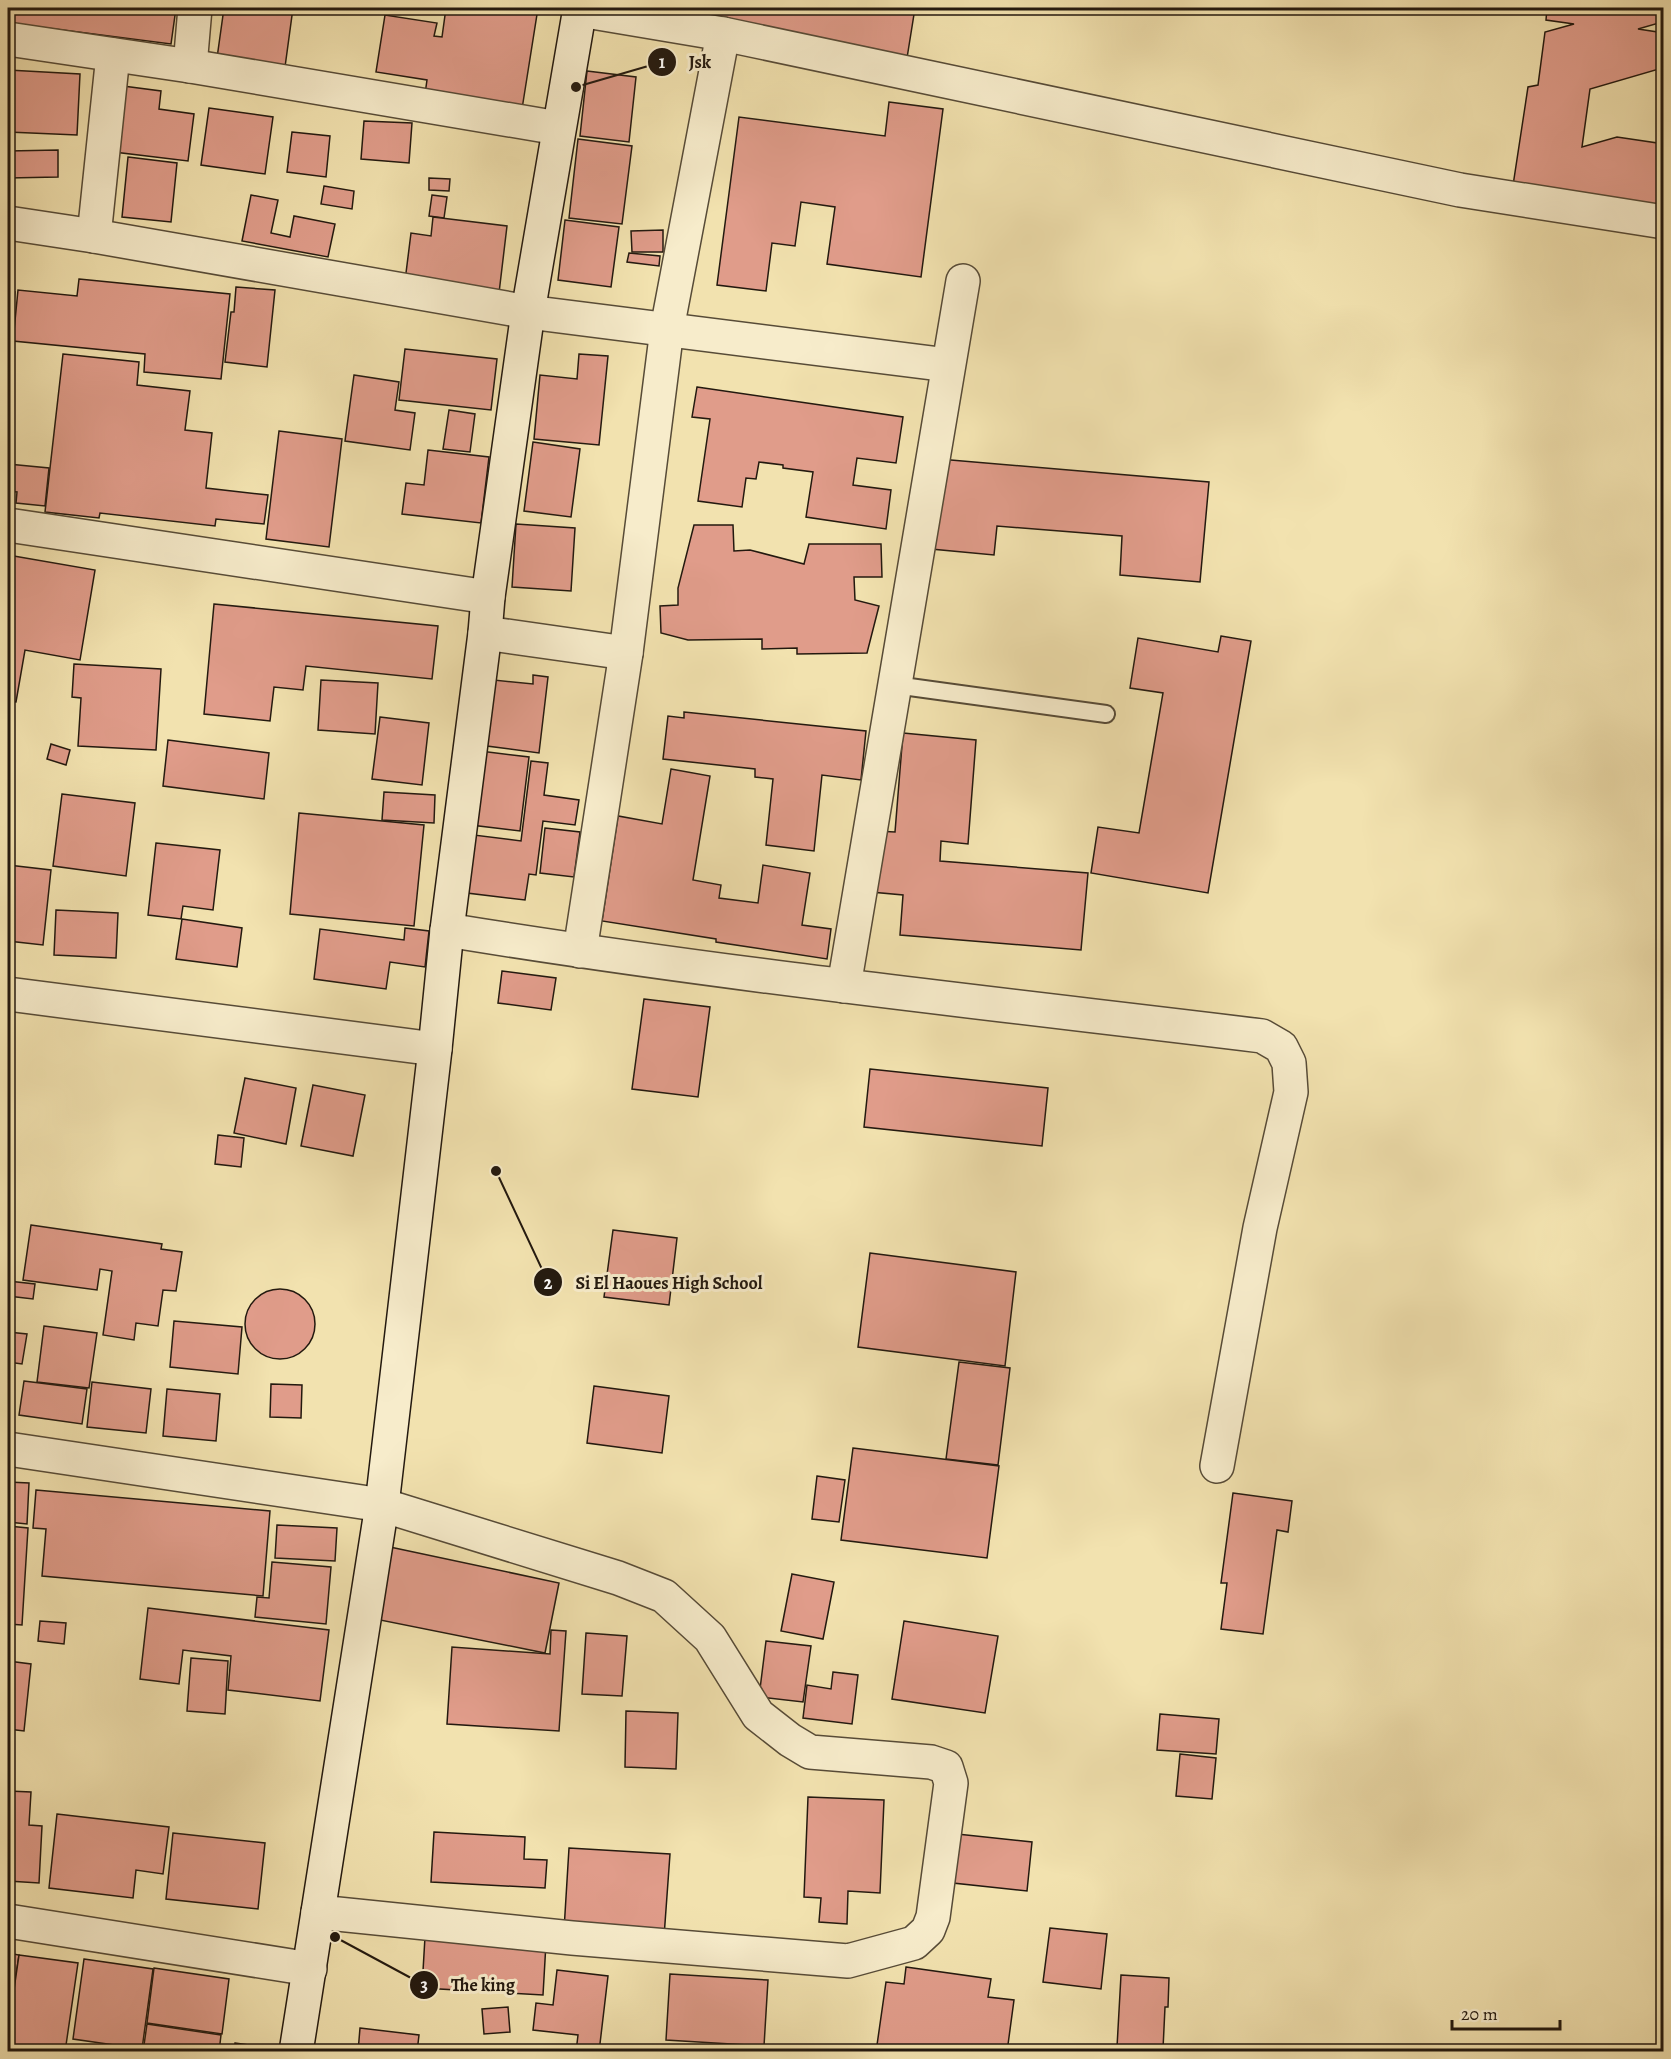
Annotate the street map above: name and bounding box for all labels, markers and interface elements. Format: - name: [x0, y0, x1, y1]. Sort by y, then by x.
- callout: Jsk: [647, 44, 723, 80]
- text: 1: [659, 50, 666, 74]
- text: Jsk: [689, 50, 712, 74]
- callout: Si El Haoues High School: [533, 1264, 775, 1300]
- text: 2: [544, 1271, 553, 1295]
- text: Si El Haoues High School: [575, 1271, 763, 1295]
- callout: The king: [409, 1967, 527, 2003]
- text: 3: [420, 1973, 428, 1997]
- text: The king: [451, 1973, 516, 1997]
- scale bar: [1452, 1993, 1560, 2031]
- text: 20 m: [1461, 2002, 1498, 2026]

